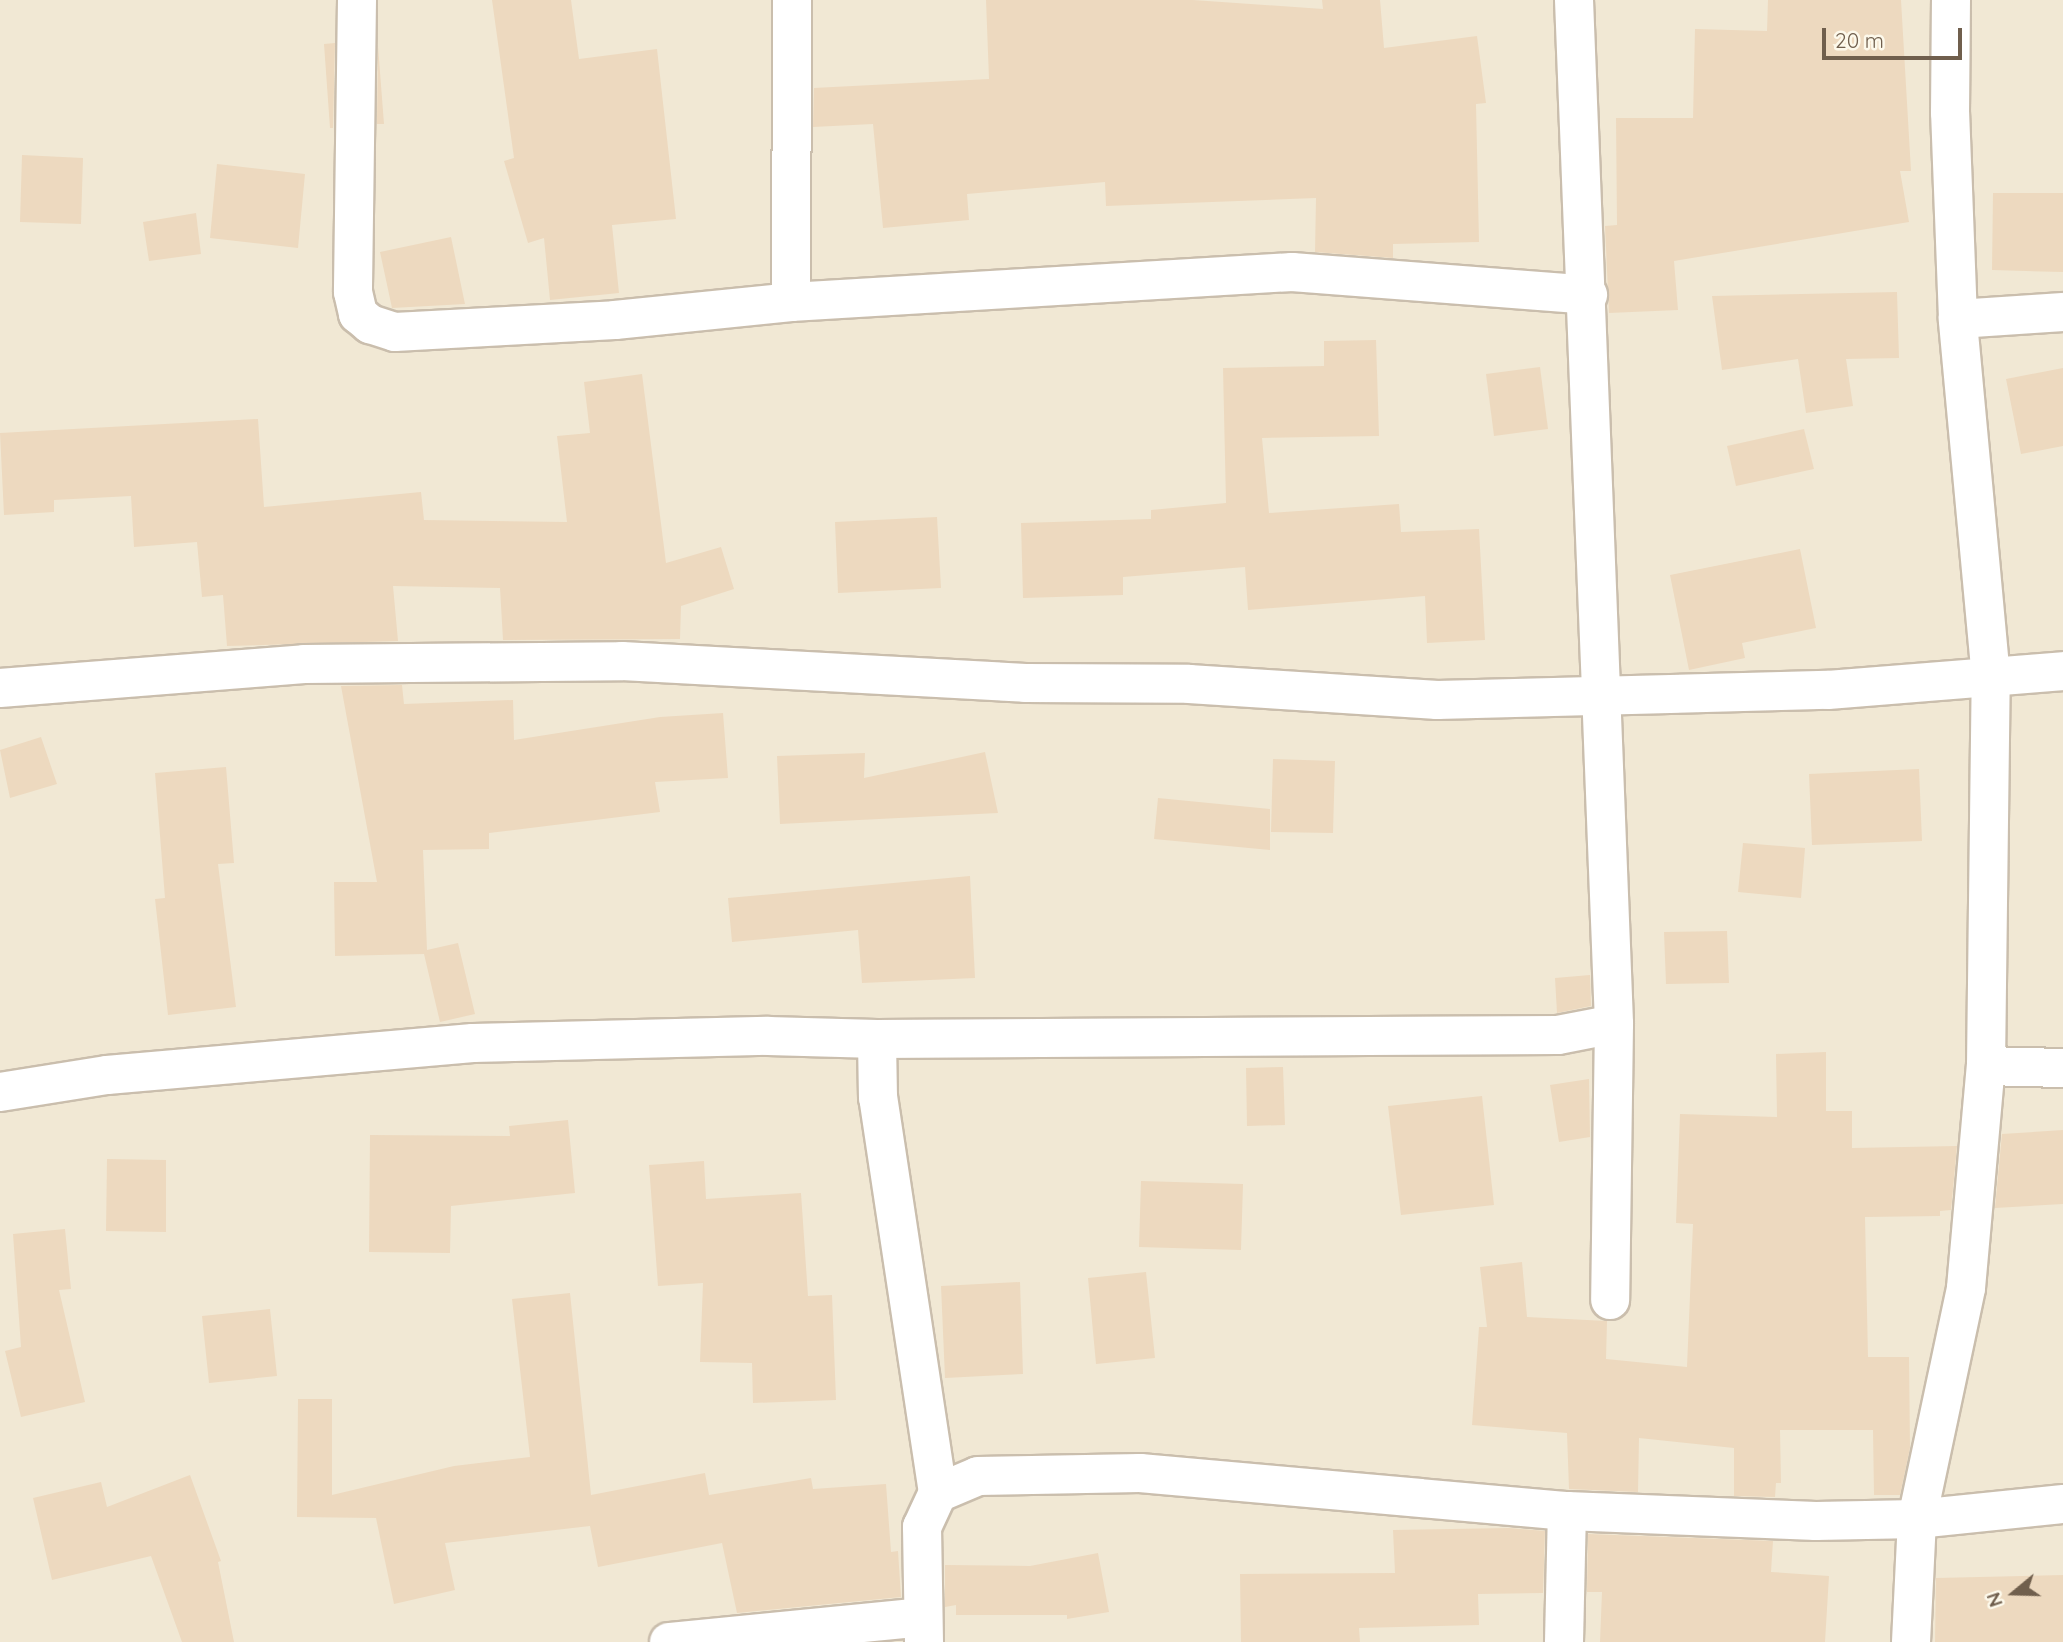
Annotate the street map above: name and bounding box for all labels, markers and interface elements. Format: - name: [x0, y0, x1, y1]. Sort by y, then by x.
- scale bar: [1825, 14, 1965, 58]
- text: 20 m: [1835, 27, 1884, 53]
- north arrow: [1979, 1558, 2049, 1628]
- text: N: [1981, 1589, 2008, 1610]

